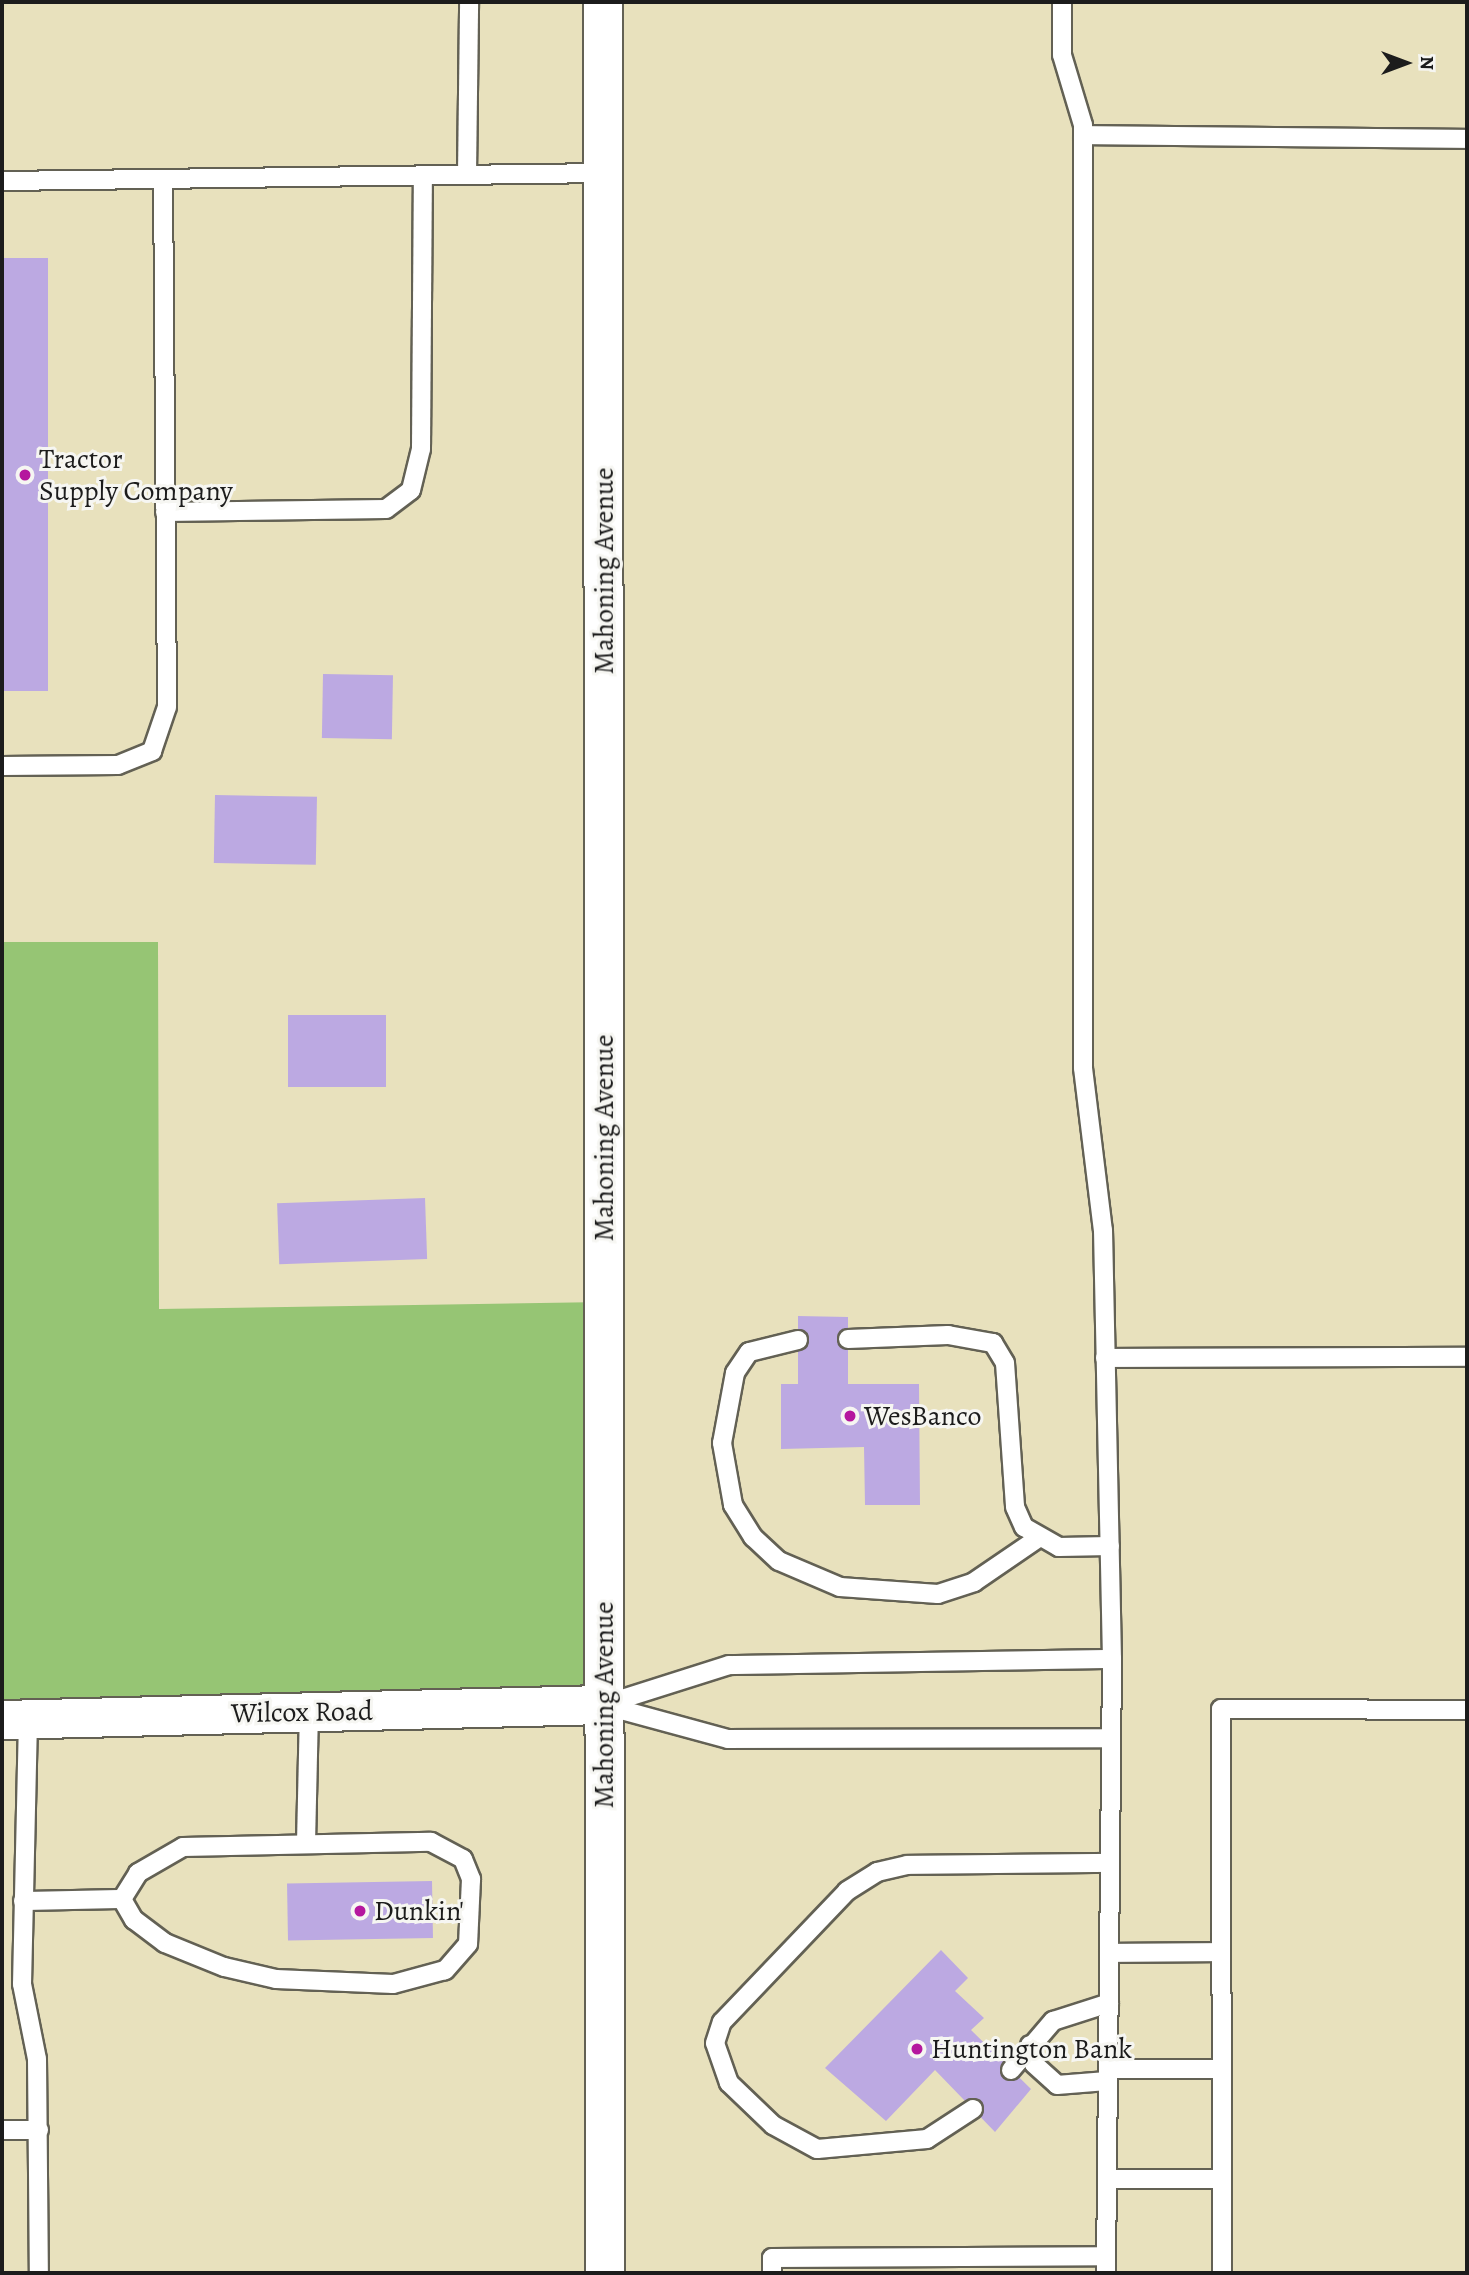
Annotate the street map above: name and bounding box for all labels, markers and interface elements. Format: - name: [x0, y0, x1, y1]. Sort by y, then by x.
- north arrow: [1371, 28, 1441, 98]
- text: N: [1414, 56, 1440, 70]
- place label: Tractor Supply Company: [39, 442, 233, 508]
- marker: Tractor Supply Company: [17, 467, 33, 483]
- street label: Mahoning Avenue: [587, 468, 621, 674]
- street label: Mahoning Avenue: [587, 1035, 621, 1241]
- place label: WesBanco: [864, 1399, 981, 1433]
- marker: WesBanco: [842, 1408, 858, 1424]
- street label: Mahoning Avenue: [587, 1602, 621, 1808]
- street label: Wilcox Road: [231, 1694, 373, 1730]
- place label: Dunkin': [374, 1894, 464, 1928]
- marker: Dunkin': [352, 1903, 368, 1919]
- place label: Huntington Bank: [931, 2032, 1132, 2066]
- marker: Huntington Bank: [909, 2041, 925, 2057]

